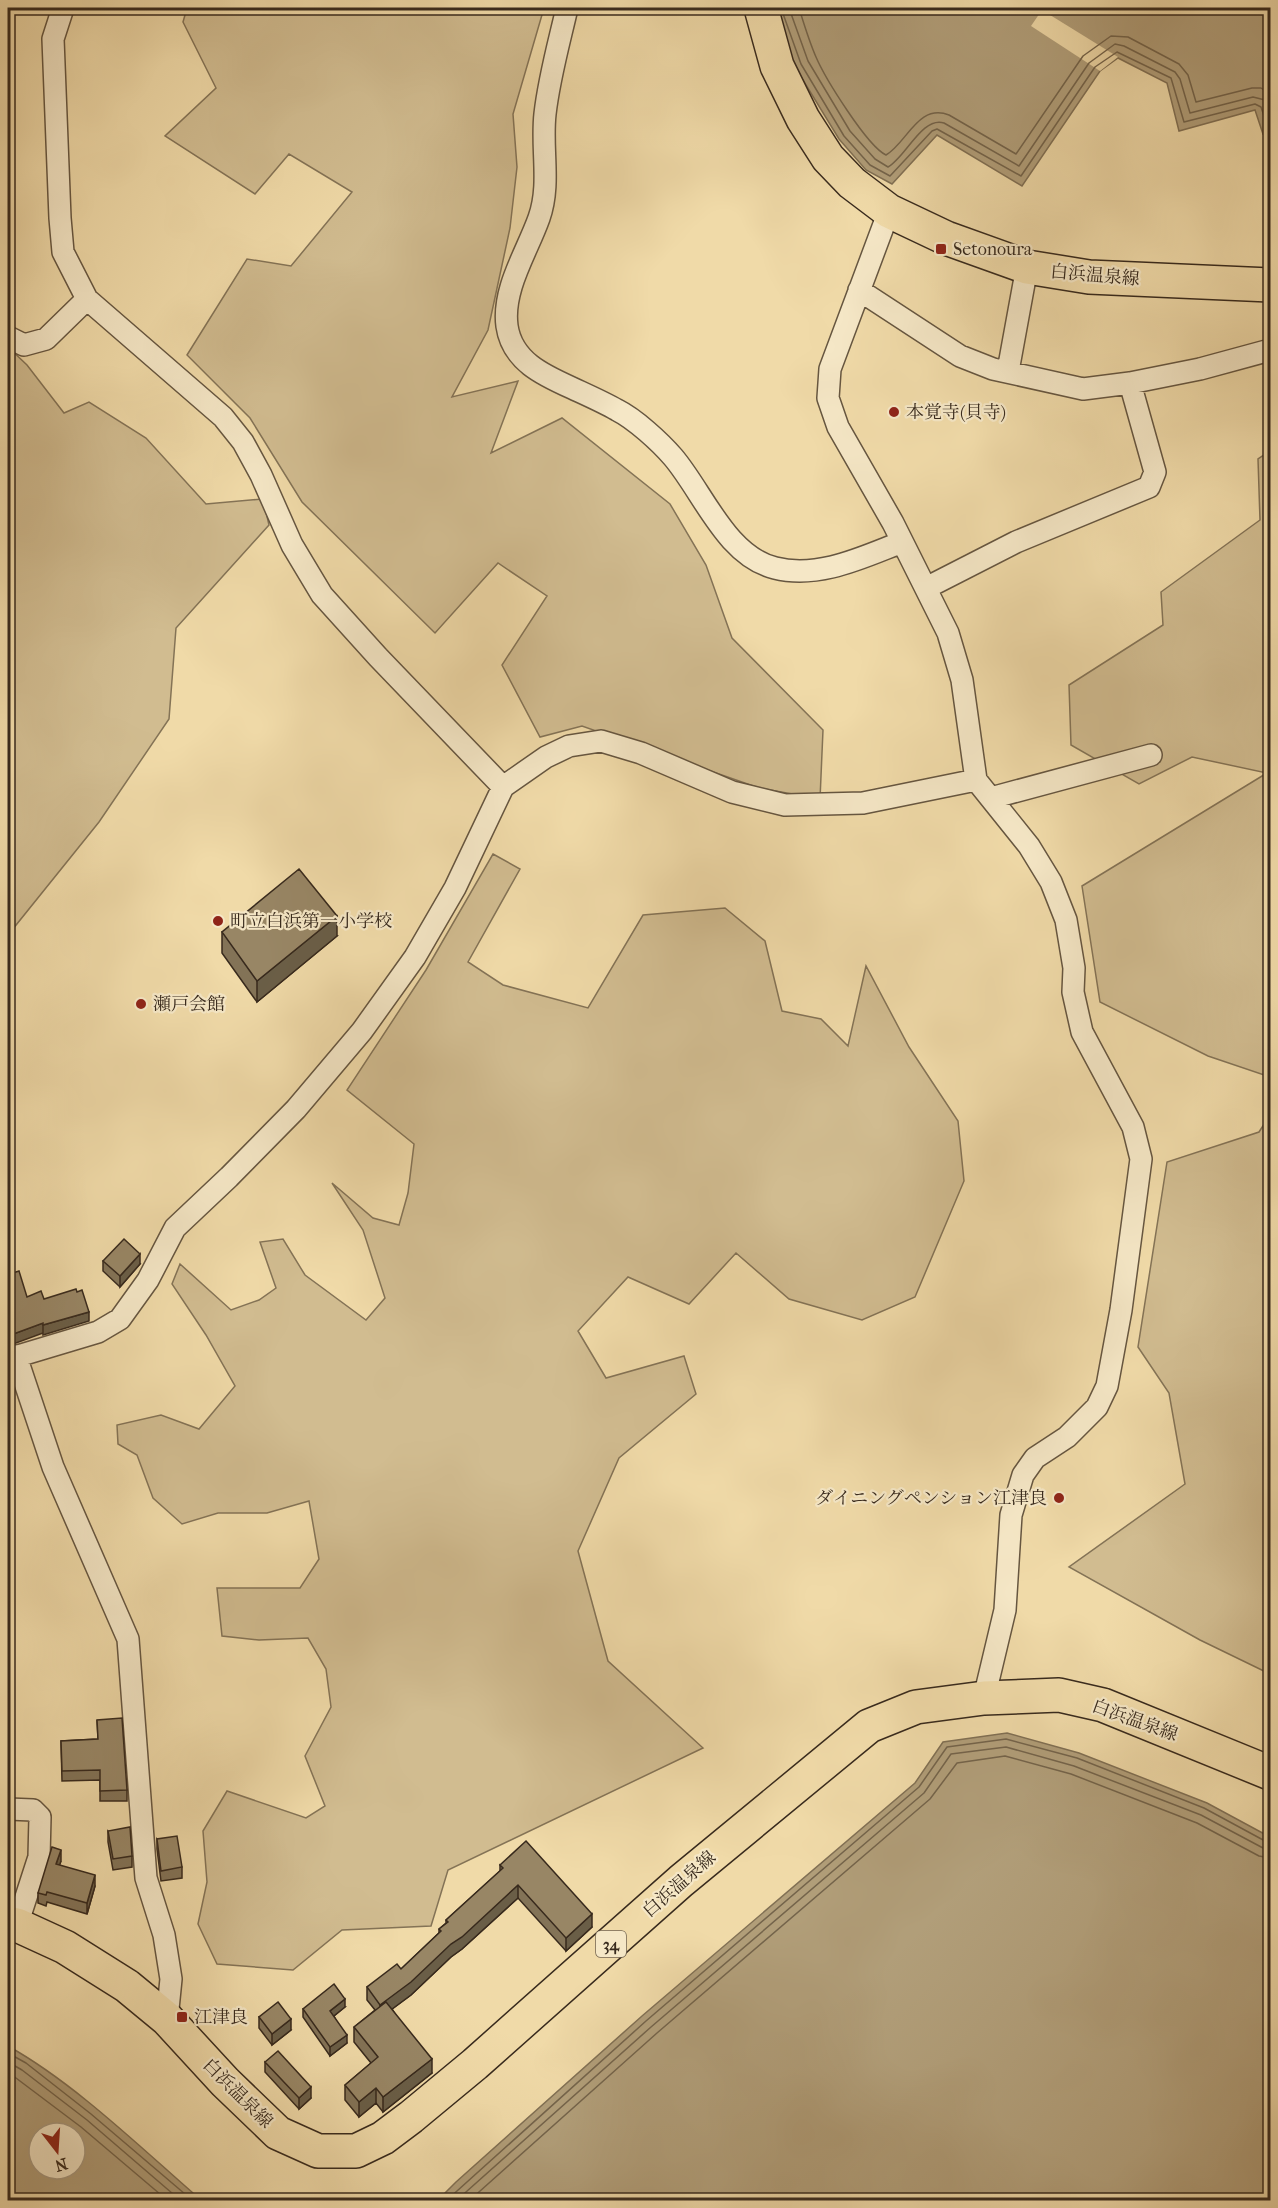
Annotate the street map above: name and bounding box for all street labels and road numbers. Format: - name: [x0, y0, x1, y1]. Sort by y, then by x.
- street label: 白浜温泉線: [1049, 261, 1141, 290]
- street label: 白浜温泉線: [1089, 1695, 1181, 1746]
- street label: 白浜温泉線: [638, 1847, 720, 1922]
- road number: 34: [596, 1931, 626, 1957]
- street label: 白浜温泉線: [198, 2054, 277, 2133]

